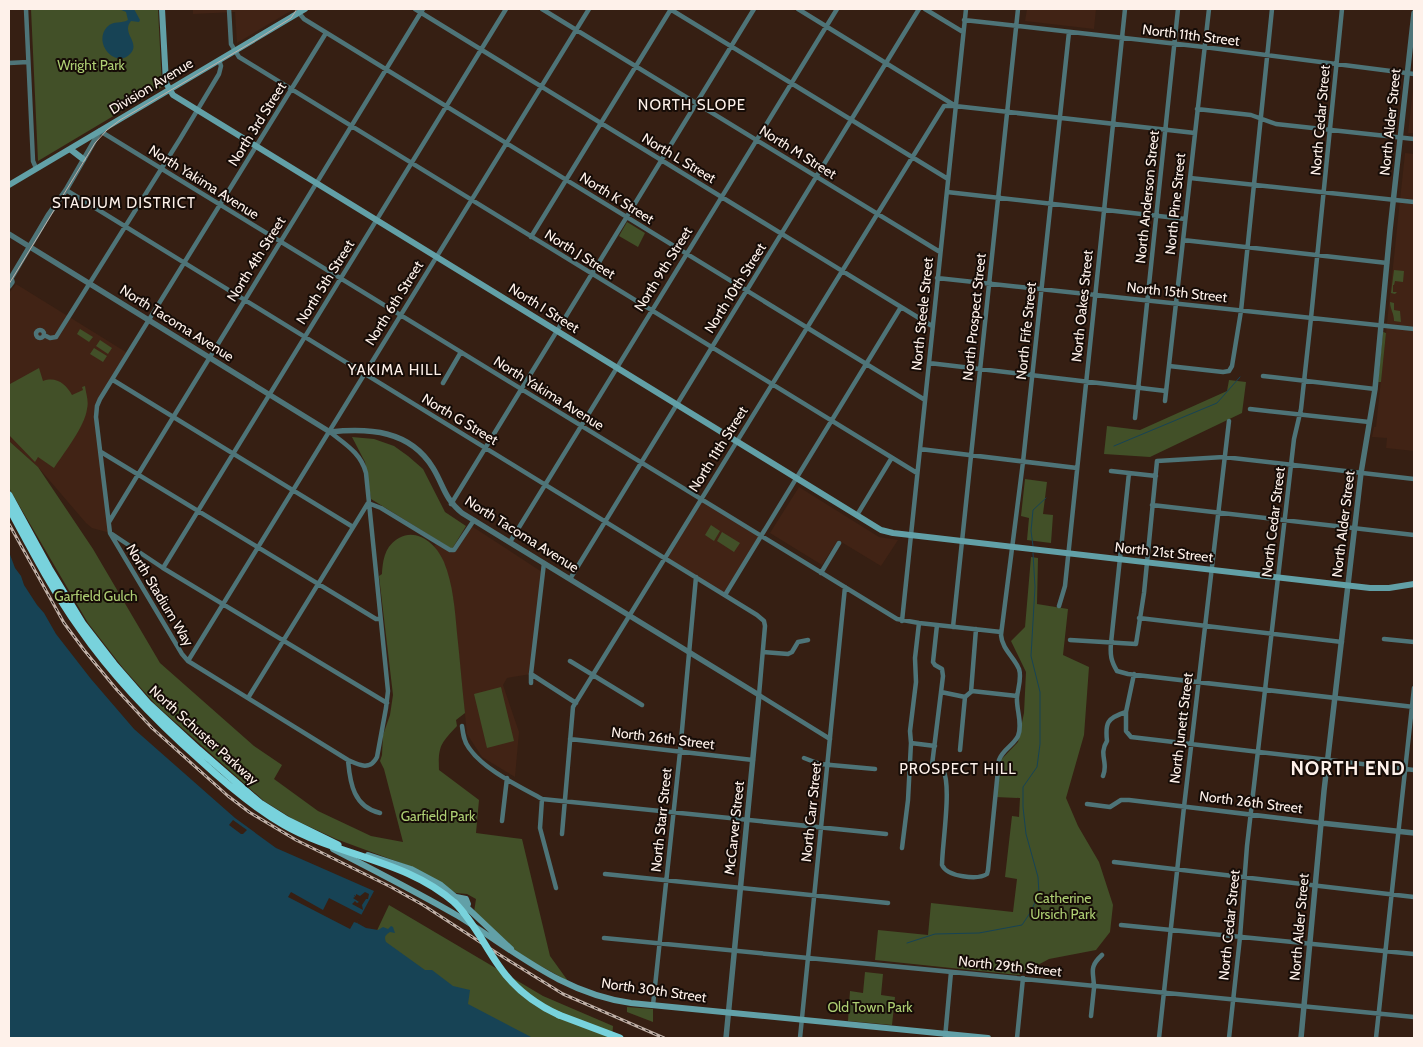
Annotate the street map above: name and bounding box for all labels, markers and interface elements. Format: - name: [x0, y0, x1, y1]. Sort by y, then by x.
- street label: North 11th Street: [1141, 20, 1241, 50]
- street label: Division Avenue: [106, 54, 196, 118]
- park label: Wright Park: [57, 56, 126, 74]
- street label: North Cedar Street: [1306, 64, 1334, 176]
- street label: North Alder Street: [1375, 67, 1405, 176]
- street label: North 3rd Street: [224, 78, 290, 169]
- district label: NORTH SLOPE: [638, 96, 746, 114]
- street label: North M Street: [756, 121, 840, 183]
- street label: North L Street: [639, 129, 720, 187]
- street label: North Anderson Street: [1131, 129, 1163, 264]
- street label: North Yakima Avenue: [145, 141, 263, 223]
- street label: North Pine Street: [1161, 152, 1189, 256]
- street label: North K Street: [576, 168, 658, 228]
- district label: STADIUM DISTRICT: [52, 194, 196, 212]
- street label: North 4th Street: [223, 213, 289, 305]
- street label: North 9th Street: [630, 223, 696, 315]
- street label: North J Street: [541, 225, 619, 283]
- street label: North 5th Street: [292, 236, 358, 328]
- street label: North 10th Street: [700, 239, 770, 336]
- street label: North Oakes Street: [1067, 249, 1097, 363]
- street label: North Prospect Street: [958, 252, 990, 382]
- street label: North Steele Street: [907, 256, 937, 372]
- street label: North 6th Street: [361, 257, 427, 349]
- street label: North 15th Street: [1126, 278, 1228, 306]
- street label: North I Street: [505, 279, 583, 337]
- street label: North Tacoma Avenue: [117, 281, 237, 365]
- street label: North Fife Street: [1012, 281, 1040, 381]
- street label: North Yakima Avenue: [490, 352, 608, 434]
- district label: YAKIMA HILL: [347, 361, 442, 379]
- street label: North G Street: [419, 389, 502, 449]
- street label: North 11th Street: [684, 403, 752, 495]
- street label: North Cedar Street: [1257, 466, 1289, 578]
- street label: North Alder Street: [1328, 469, 1359, 578]
- street label: North Tacoma Avenue: [462, 492, 582, 576]
- street label: North 21st Street: [1114, 538, 1214, 566]
- street label: North Stadium Way: [122, 541, 198, 649]
- park label: Garfield Gulch: [54, 587, 138, 605]
- street label: North Junett Street: [1165, 671, 1197, 784]
- street label: North Schuster Parkway: [146, 681, 262, 789]
- street label: North 26th Street: [610, 723, 716, 753]
- district label: NORTH END: [1290, 757, 1406, 780]
- district label: PROSPECT HILL: [899, 760, 1017, 778]
- street label: North Carr Street: [797, 761, 825, 863]
- street label: North Starr Street: [647, 767, 675, 873]
- street label: McCarver Street: [720, 780, 748, 876]
- street label: North 26th Street: [1198, 787, 1304, 817]
- park label: Garfield Park: [401, 807, 476, 825]
- street label: North Cedar Street: [1214, 869, 1244, 981]
- street label: North Alder Street: [1285, 872, 1313, 981]
- park label: Catherine Ursich Park: [1030, 889, 1096, 923]
- street label: North 29th Street: [957, 952, 1063, 980]
- street label: North 30th Street: [600, 974, 708, 1006]
- park label: Old Town Park: [827, 998, 913, 1016]

